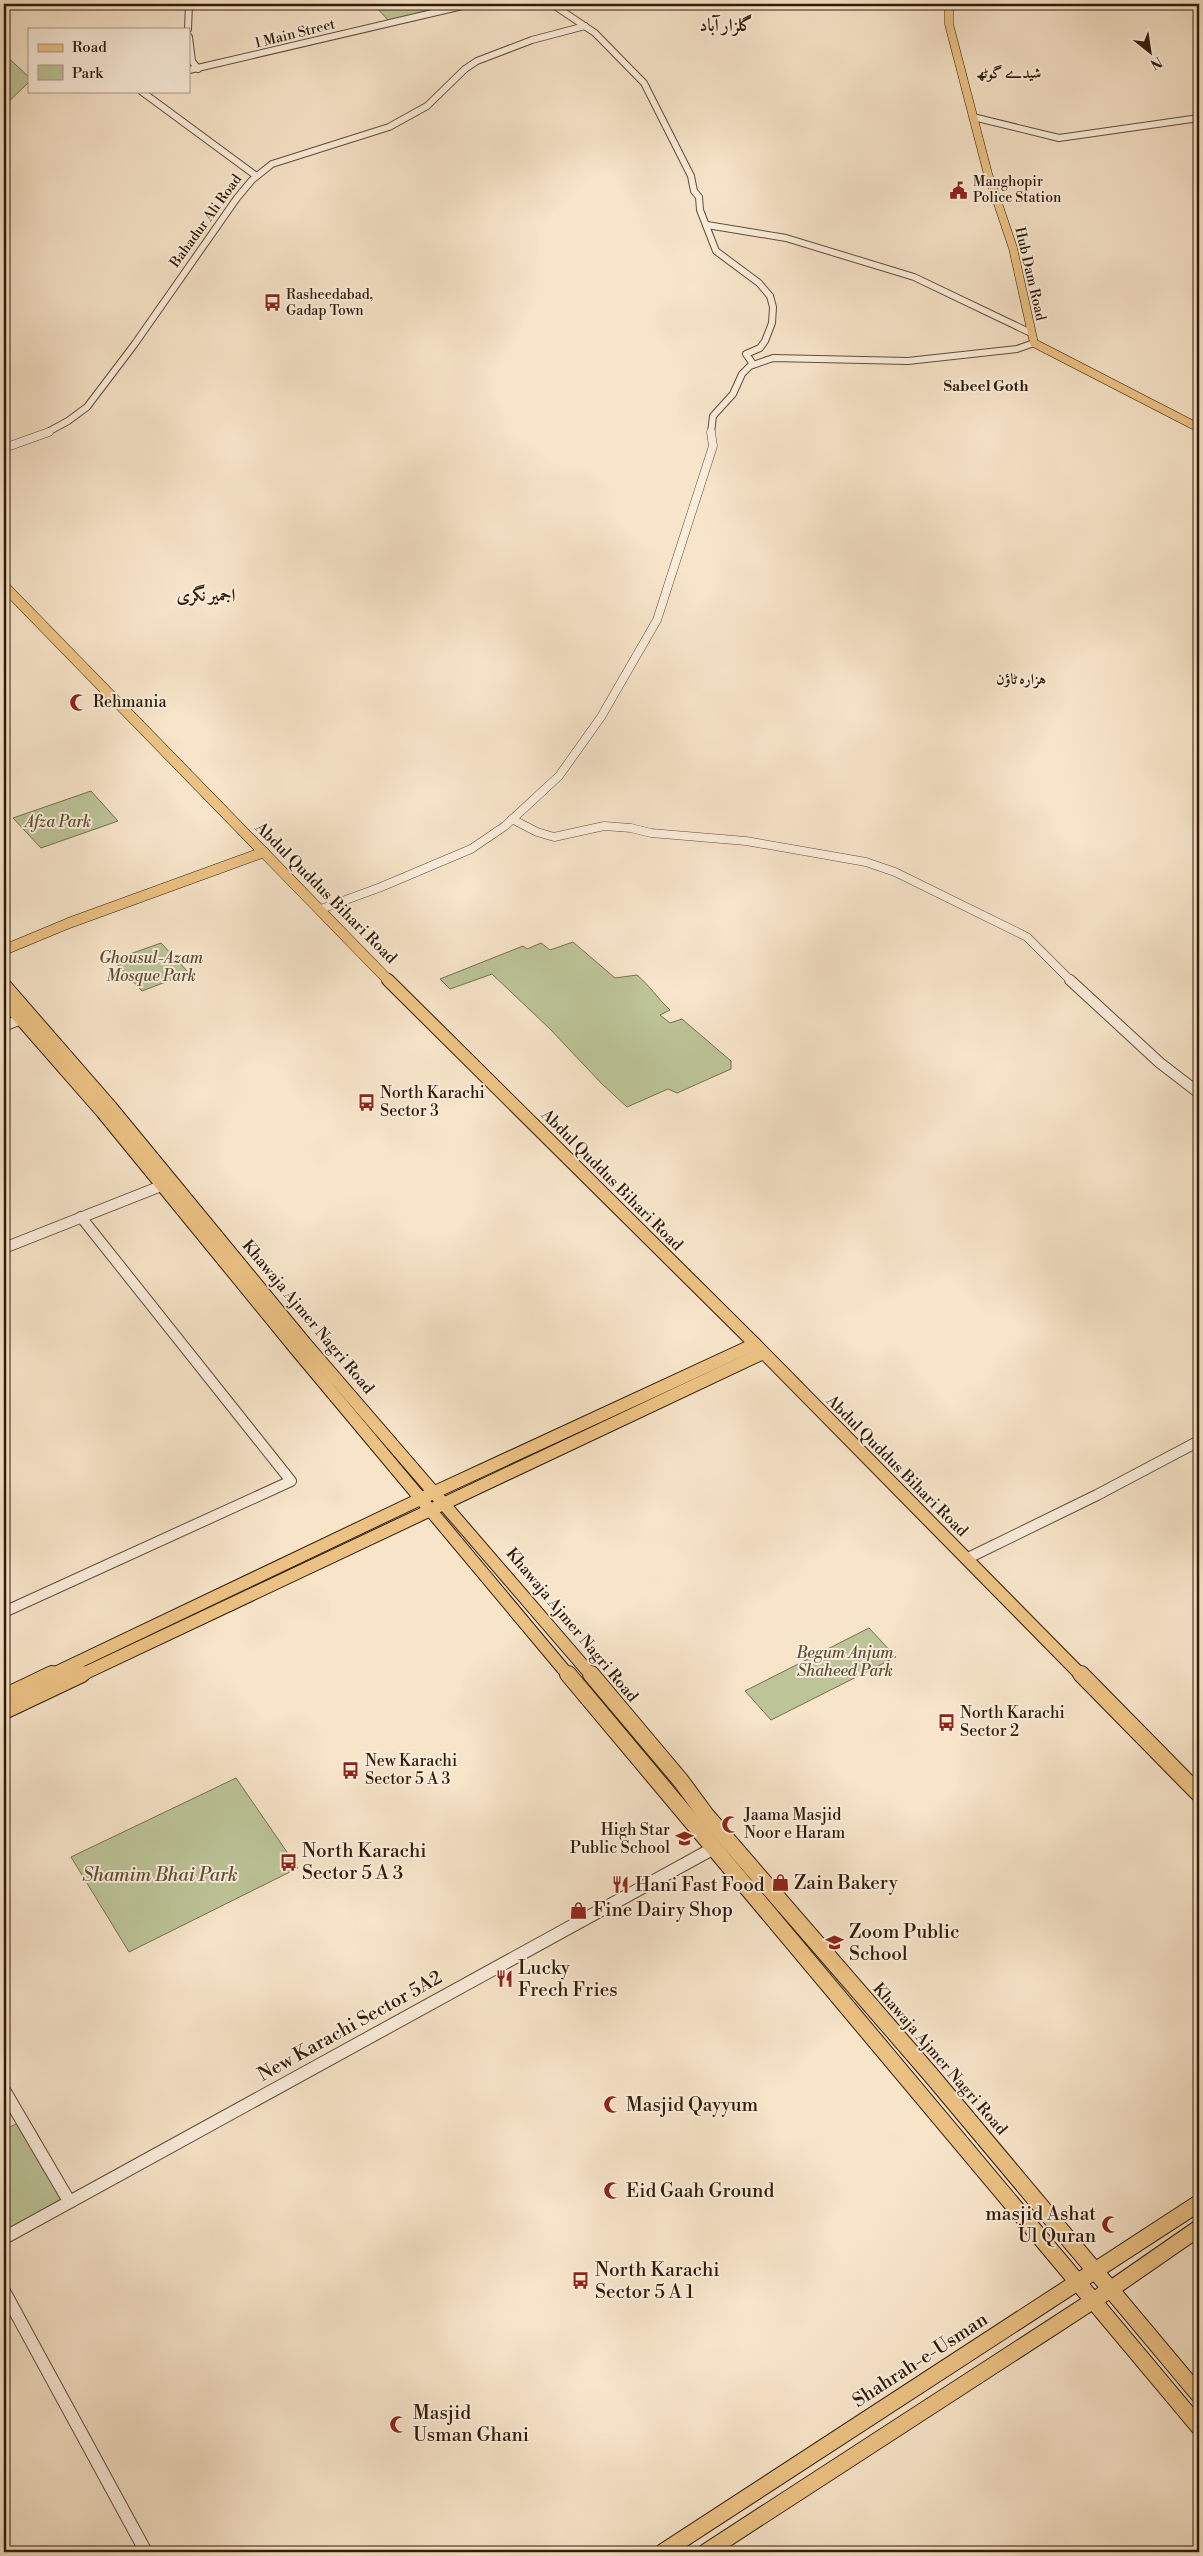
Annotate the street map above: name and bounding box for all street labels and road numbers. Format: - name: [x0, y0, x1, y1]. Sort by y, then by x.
- street label: 1 Main Street: [253, 15, 337, 53]
- street label: Bahadur Ali Road: [166, 171, 246, 272]
- street label: Hub Dam Road: [1010, 225, 1050, 323]
- street label: Abdul Quddus Bihari Road: [250, 817, 401, 968]
- street label: Abdul Quddus Bihari Road: [536, 1104, 687, 1255]
- street label: Khawaja Ajmer Nagri Road: [238, 1236, 378, 1398]
- street label: Abdul Quddus Bihari Road: [821, 1390, 972, 1541]
- street label: Khawaja Ajmer Nagri Road: [502, 1544, 642, 1706]
- street label: New Karachi Sector 5A2: [254, 1965, 446, 2087]
- street label: Khawaja Ajmer Nagri Road: [869, 1979, 1011, 2139]
- street label: Shahrah-e-Usman: [848, 2307, 992, 2413]

